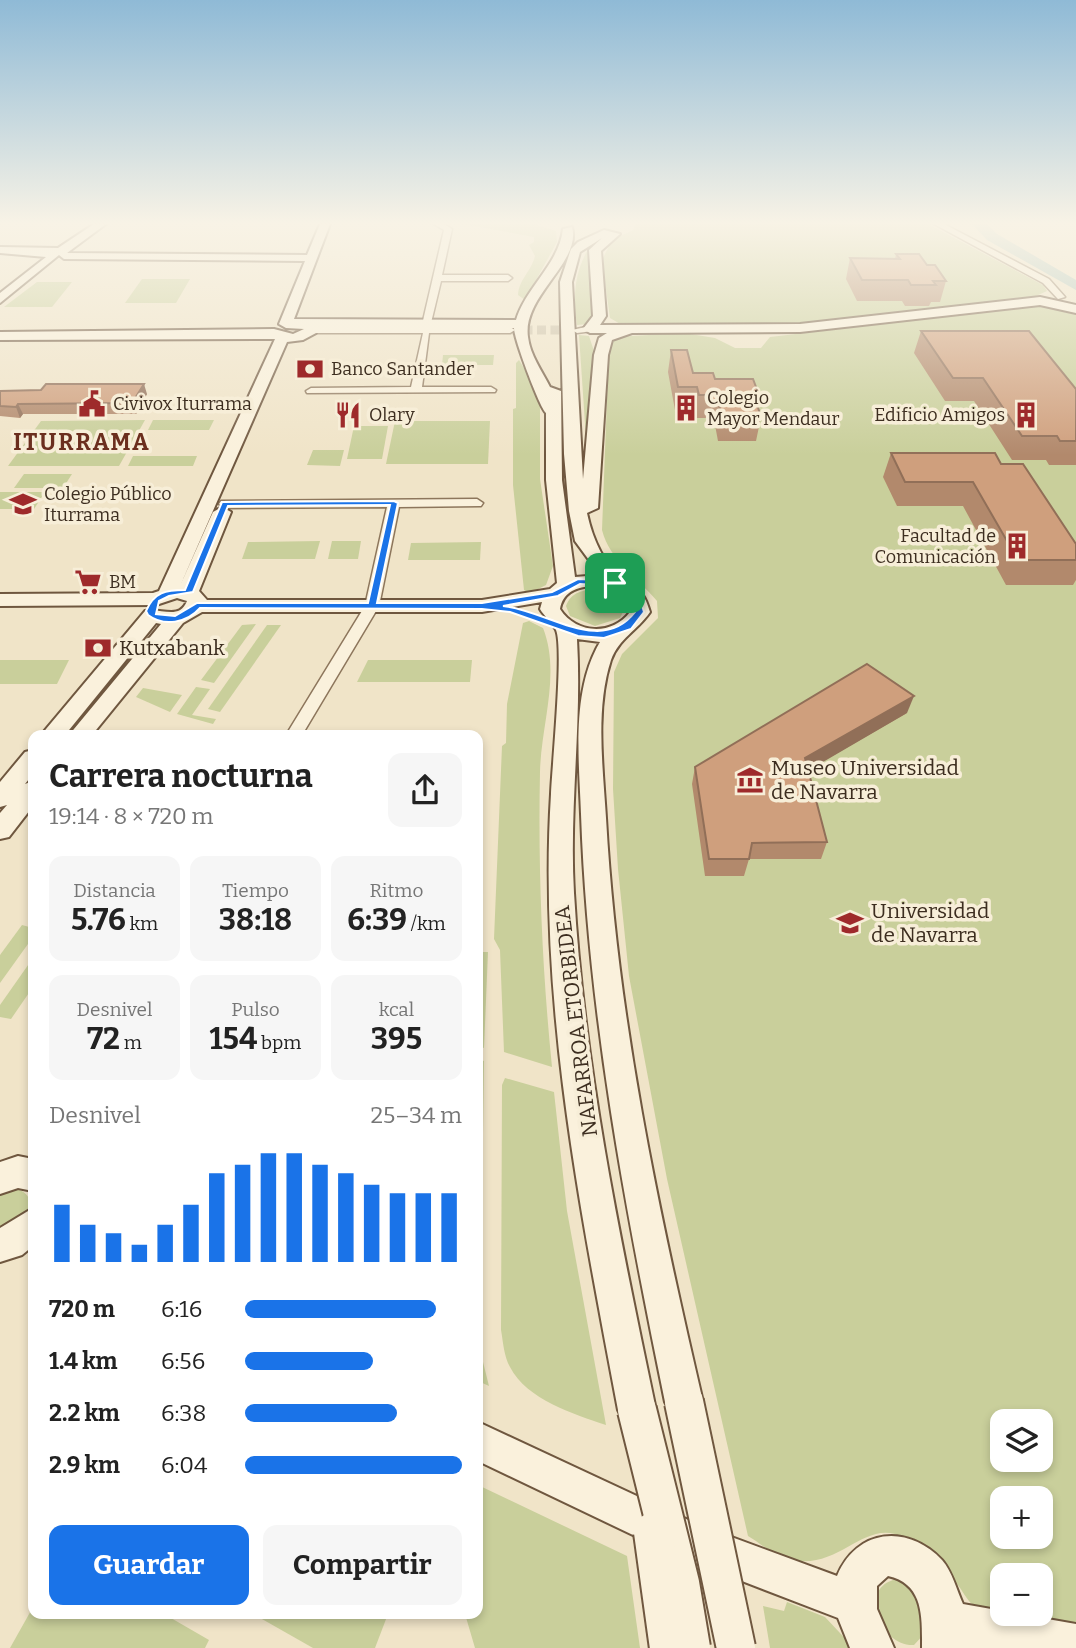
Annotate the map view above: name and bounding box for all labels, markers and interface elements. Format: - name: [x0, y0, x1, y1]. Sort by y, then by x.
- bank icon: Banco Santander: [295, 354, 325, 384]
- place label: Banco Santander: [331, 358, 474, 380]
- place label: Colegio Mayor Mendaur: [707, 387, 839, 430]
- public building icon: Civivox Iturrama: [77, 389, 107, 419]
- place label: Civivox Iturrama: [113, 393, 252, 415]
- building icon: Colegio Mayor Mendaur: [671, 393, 701, 423]
- restaurant icon: Olary: [333, 400, 363, 430]
- building icon: Edificio Amigos: [1011, 400, 1041, 430]
- place label: Olary: [369, 404, 415, 426]
- place label: Edificio Amigos: [874, 404, 1005, 426]
- district label: ITURRAMA: [13, 428, 151, 456]
- place label: Colegio Público Iturrama: [44, 483, 172, 526]
- school or university icon: Colegio Público Iturrama: [8, 489, 38, 519]
- place label: Facultad de Comunicación: [875, 525, 997, 568]
- building icon: Facultad de Comunicación: [1002, 531, 1032, 561]
- pin: [585, 553, 645, 613]
- icon: arrive: [596, 564, 634, 602]
- supermarket icon: BM: [73, 567, 103, 597]
- place label: BM: [109, 571, 136, 593]
- bank icon: Kutxabank: [83, 633, 113, 663]
- place label: Kutxabank: [119, 635, 225, 661]
- button: share: [388, 753, 462, 827]
- place label: Museo Universidad de Navarra: [771, 755, 959, 805]
- text: Carrera nocturna: [49, 757, 313, 795]
- museum icon: Museo Universidad de Navarra: [735, 765, 765, 795]
- text: 19:14 · 8 × 720 m: [49, 802, 213, 830]
- text: Distancia: [73, 879, 156, 902]
- text: Tiempo: [222, 879, 289, 902]
- text: Ritmo: [370, 879, 423, 902]
- place label: Universidad de Navarra: [871, 898, 989, 948]
- text: 5.76: [71, 902, 126, 938]
- text: 38:18: [219, 902, 292, 938]
- text: 6:39: [347, 902, 407, 938]
- street label: NAFARROA ETORBIDEA: [549, 904, 603, 1138]
- school or university icon: Universidad de Navarra: [835, 908, 865, 938]
- text: km: [126, 912, 158, 935]
- text: /km: [407, 912, 446, 935]
- text: Desnivel: [77, 998, 152, 1021]
- text: Pulso: [231, 998, 280, 1021]
- text: kcal: [379, 998, 414, 1021]
- text: 72: [87, 1021, 120, 1057]
- text: 154: [210, 1021, 257, 1057]
- text: 395: [371, 1021, 422, 1057]
- text: m: [120, 1031, 142, 1054]
- text: bpm: [257, 1031, 301, 1054]
- text: Desnivel: [49, 1101, 141, 1129]
- text: 25–34 m: [370, 1101, 462, 1129]
- text: 720 m: [49, 1295, 115, 1323]
- text: 6:16: [161, 1295, 202, 1323]
- text: 1.4 km: [49, 1347, 117, 1375]
- text: 6:56: [161, 1347, 205, 1375]
- text: 2.2 km: [49, 1399, 120, 1427]
- text: 6:38: [161, 1399, 206, 1427]
- map controls: [990, 1409, 1053, 1626]
- button: layers: [990, 1409, 1053, 1472]
- text: 2.9 km: [49, 1451, 120, 1479]
- text: 6:04: [161, 1451, 208, 1479]
- button: +: [990, 1486, 1053, 1549]
- button: Guardar: [49, 1525, 249, 1605]
- button: Compartir: [263, 1525, 462, 1605]
- button: −: [990, 1563, 1053, 1626]

